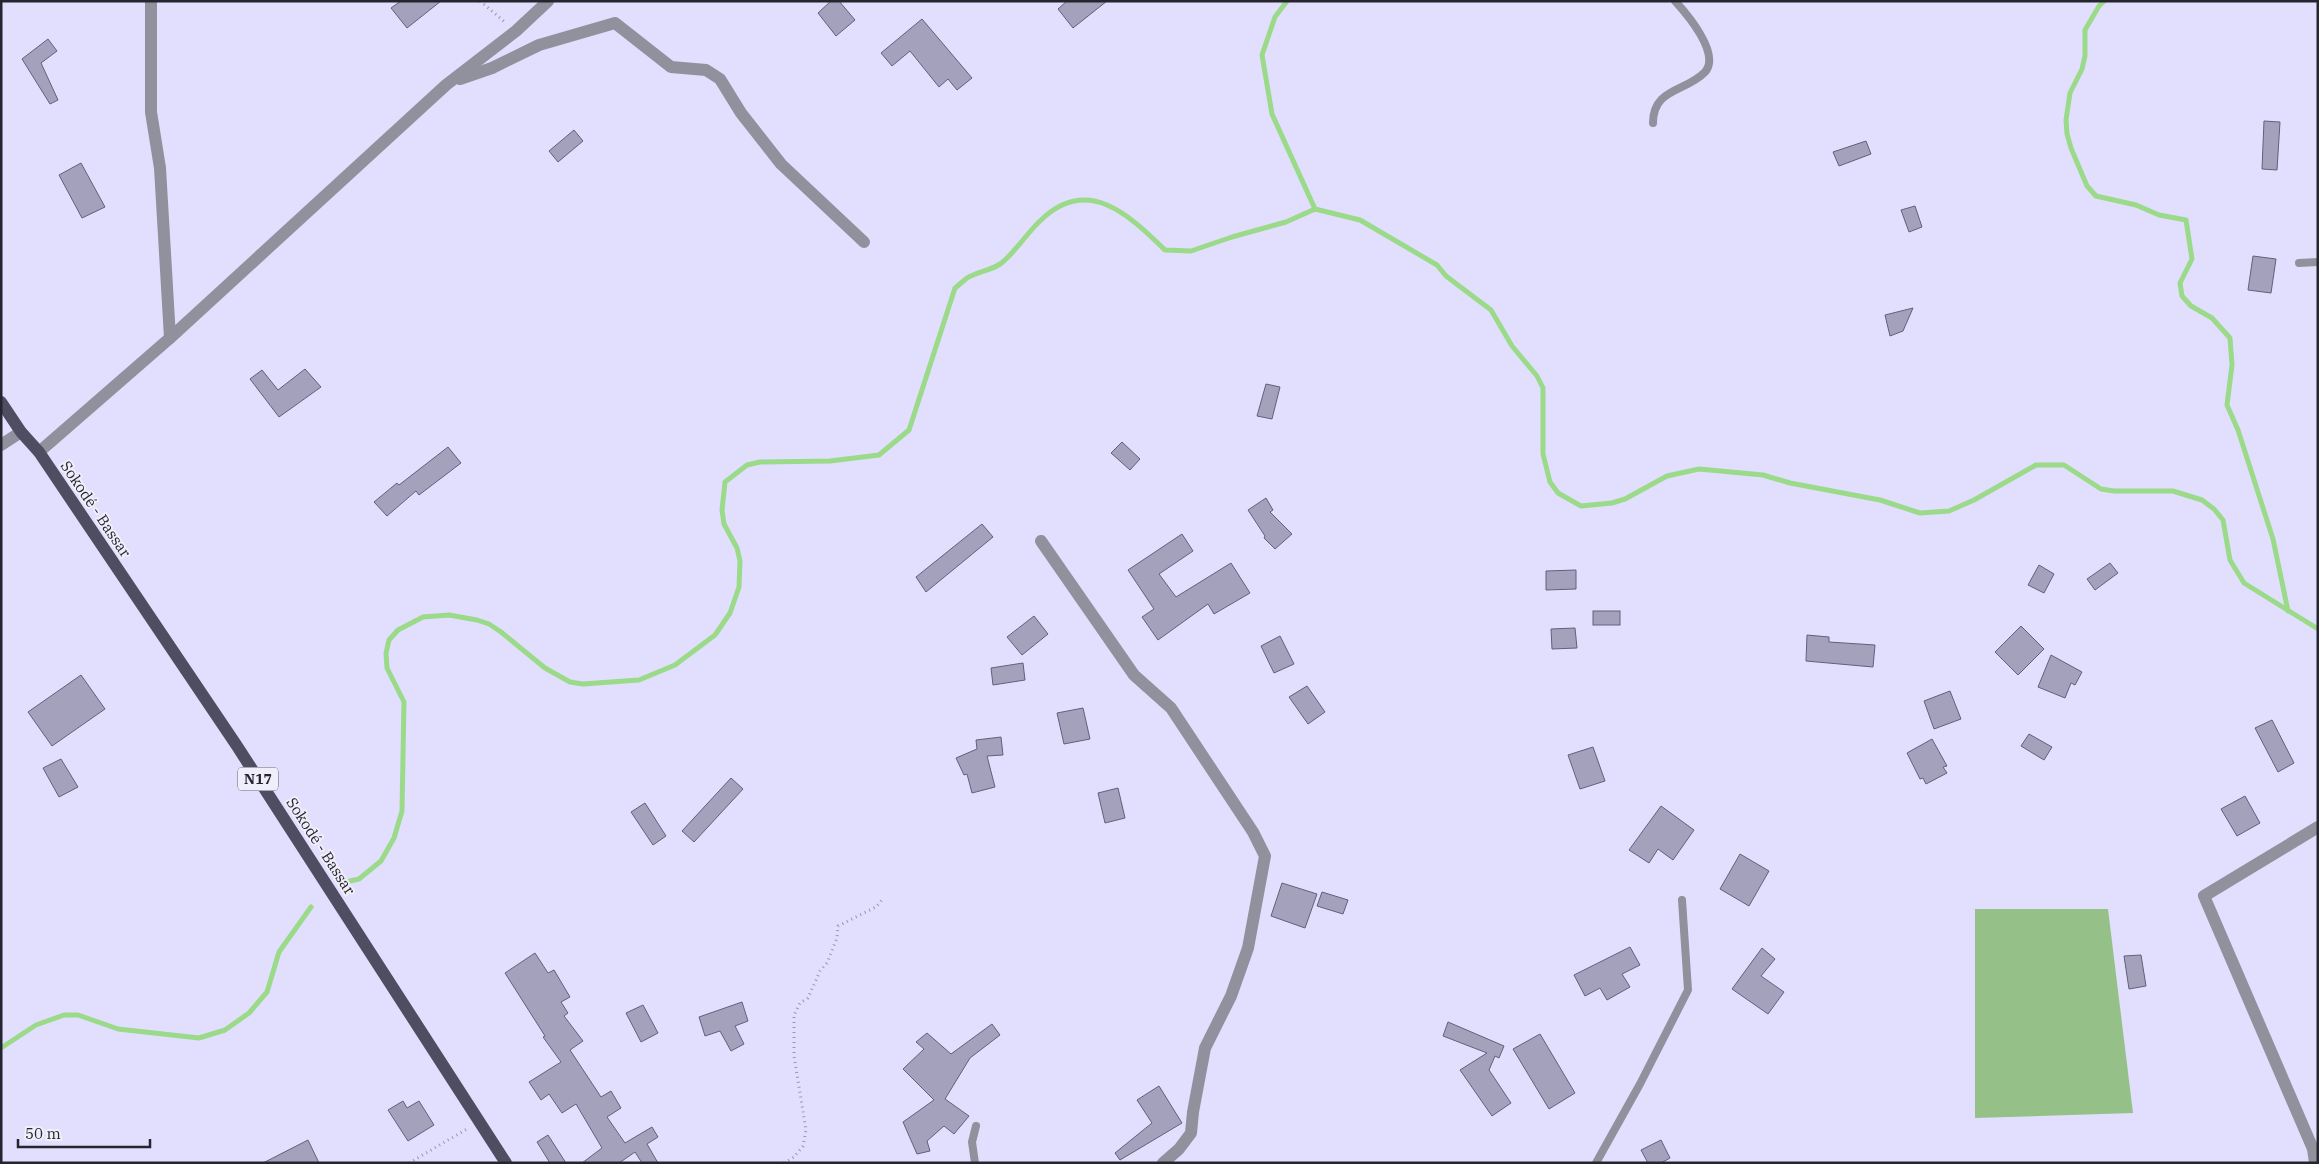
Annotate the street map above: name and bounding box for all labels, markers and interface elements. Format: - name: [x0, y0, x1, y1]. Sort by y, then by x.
- street label: Sokodé - Bassar: [57, 457, 135, 561]
- road number: N17: [238, 768, 278, 791]
- street label: Sokodé - Bassar: [283, 794, 360, 898]
- scale bar: [18, 1116, 150, 1148]
- text: 50 m: [25, 1124, 61, 1143]

